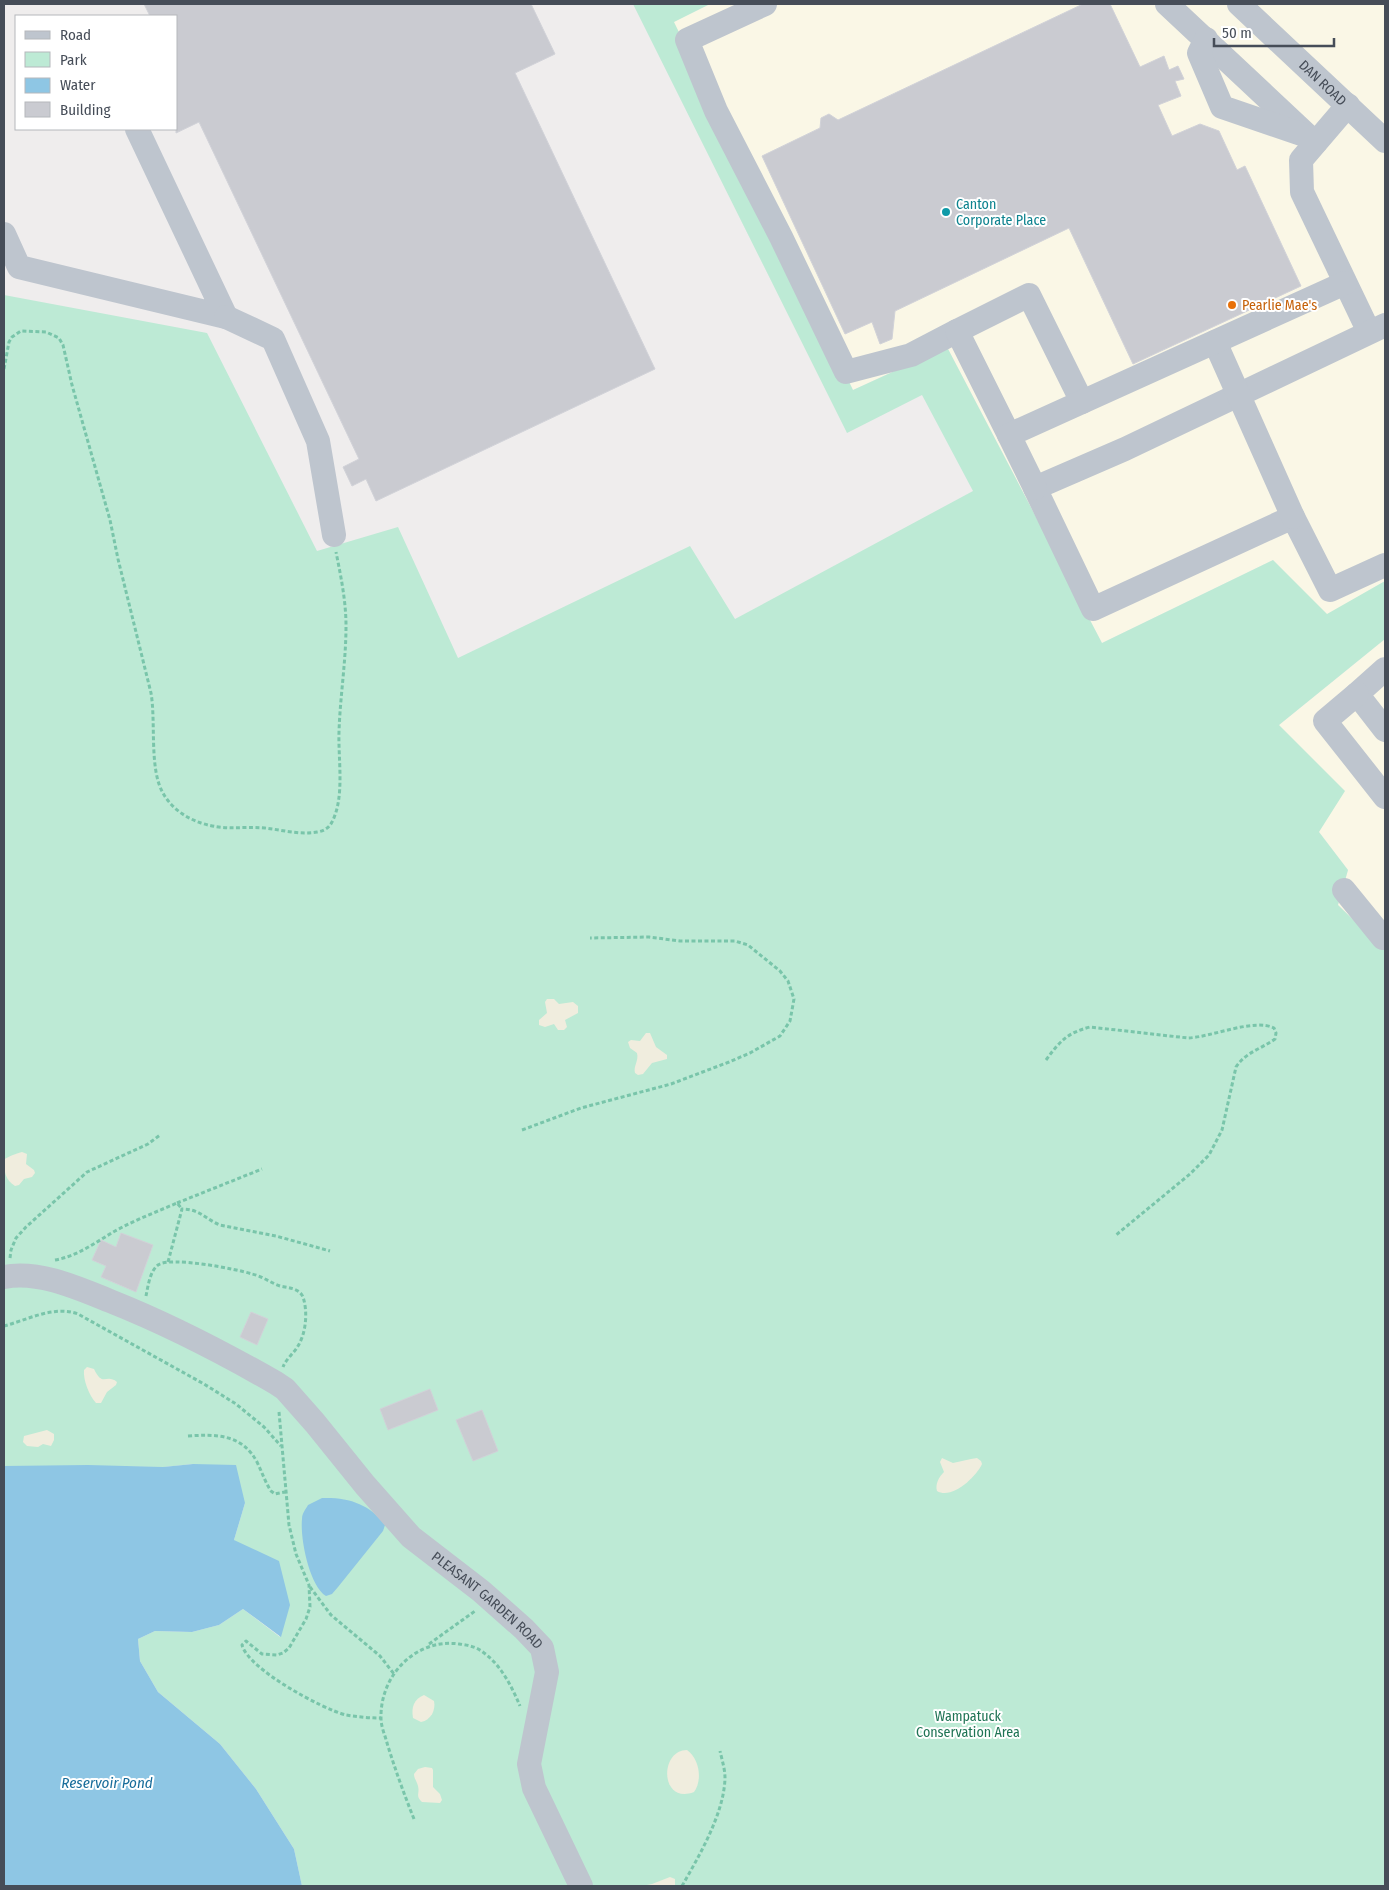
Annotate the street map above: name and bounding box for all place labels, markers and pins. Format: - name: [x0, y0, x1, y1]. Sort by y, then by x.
- place label: Canton Corporate Place: [956, 196, 1046, 229]
- marker: Canton Corporate Place: [940, 206, 952, 218]
- place label: Pearlie Mae's: [1242, 297, 1317, 314]
- marker: Pearlie Mae's: [1226, 299, 1238, 311]

